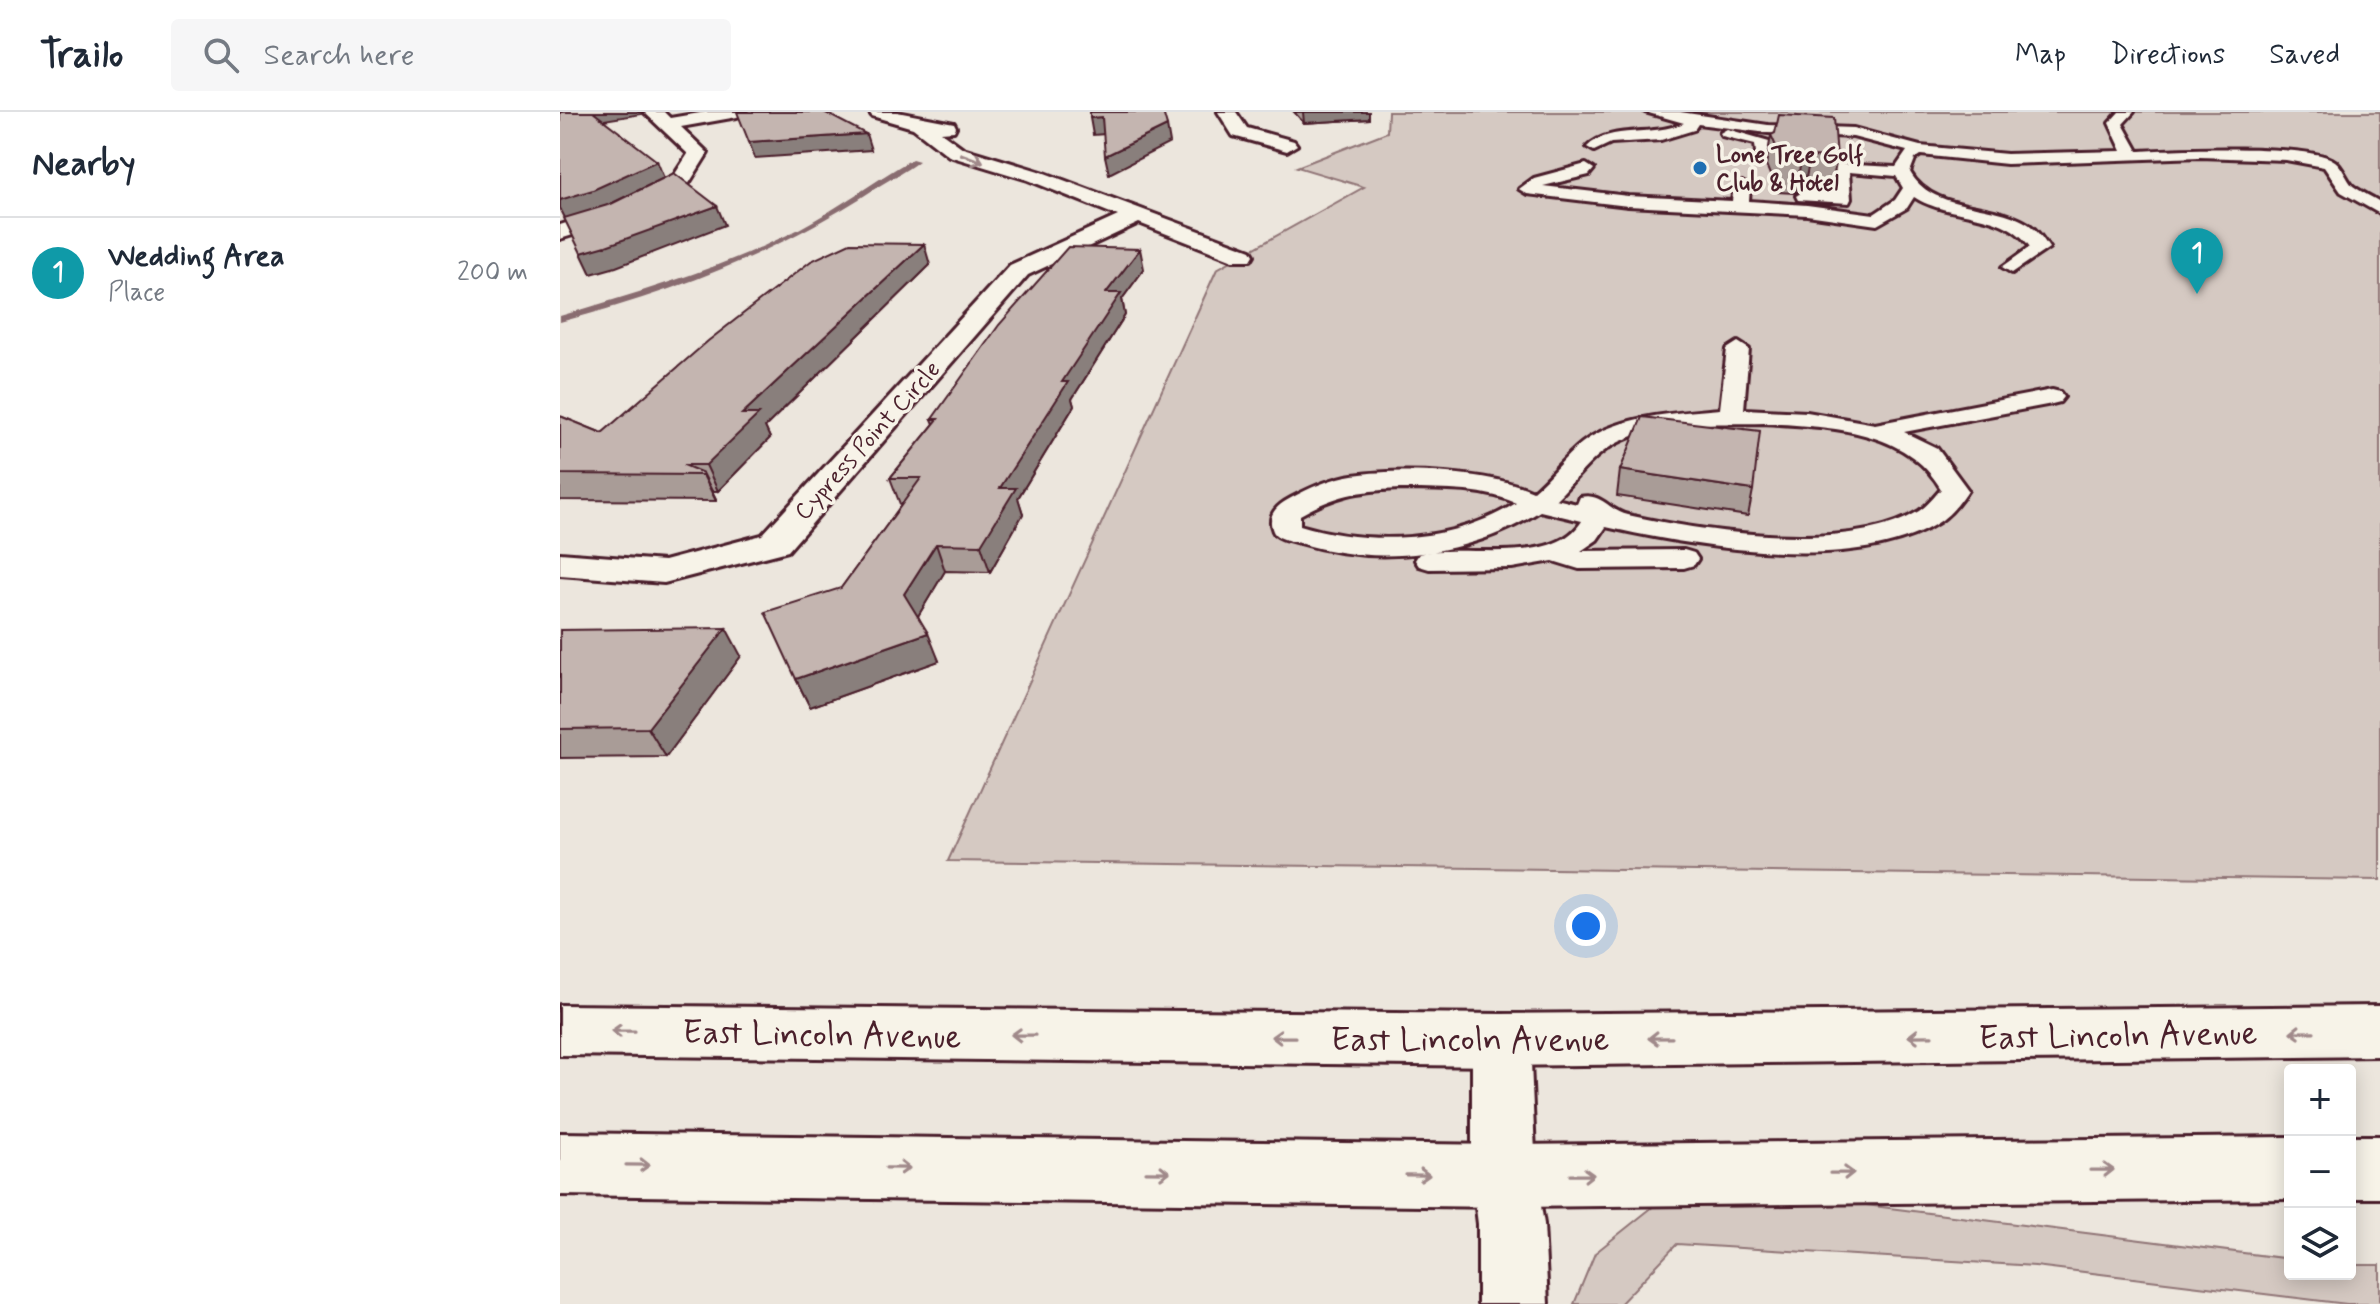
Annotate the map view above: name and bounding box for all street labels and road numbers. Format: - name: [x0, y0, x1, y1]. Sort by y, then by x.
- street label: Cypress Point Circle: [788, 355, 948, 527]
- street label: East Lincoln Avenue: [682, 1011, 962, 1060]
- street label: East Lincoln Avenue: [1978, 1012, 2258, 1061]
- street label: East Lincoln Avenue: [1331, 1018, 1609, 1063]

